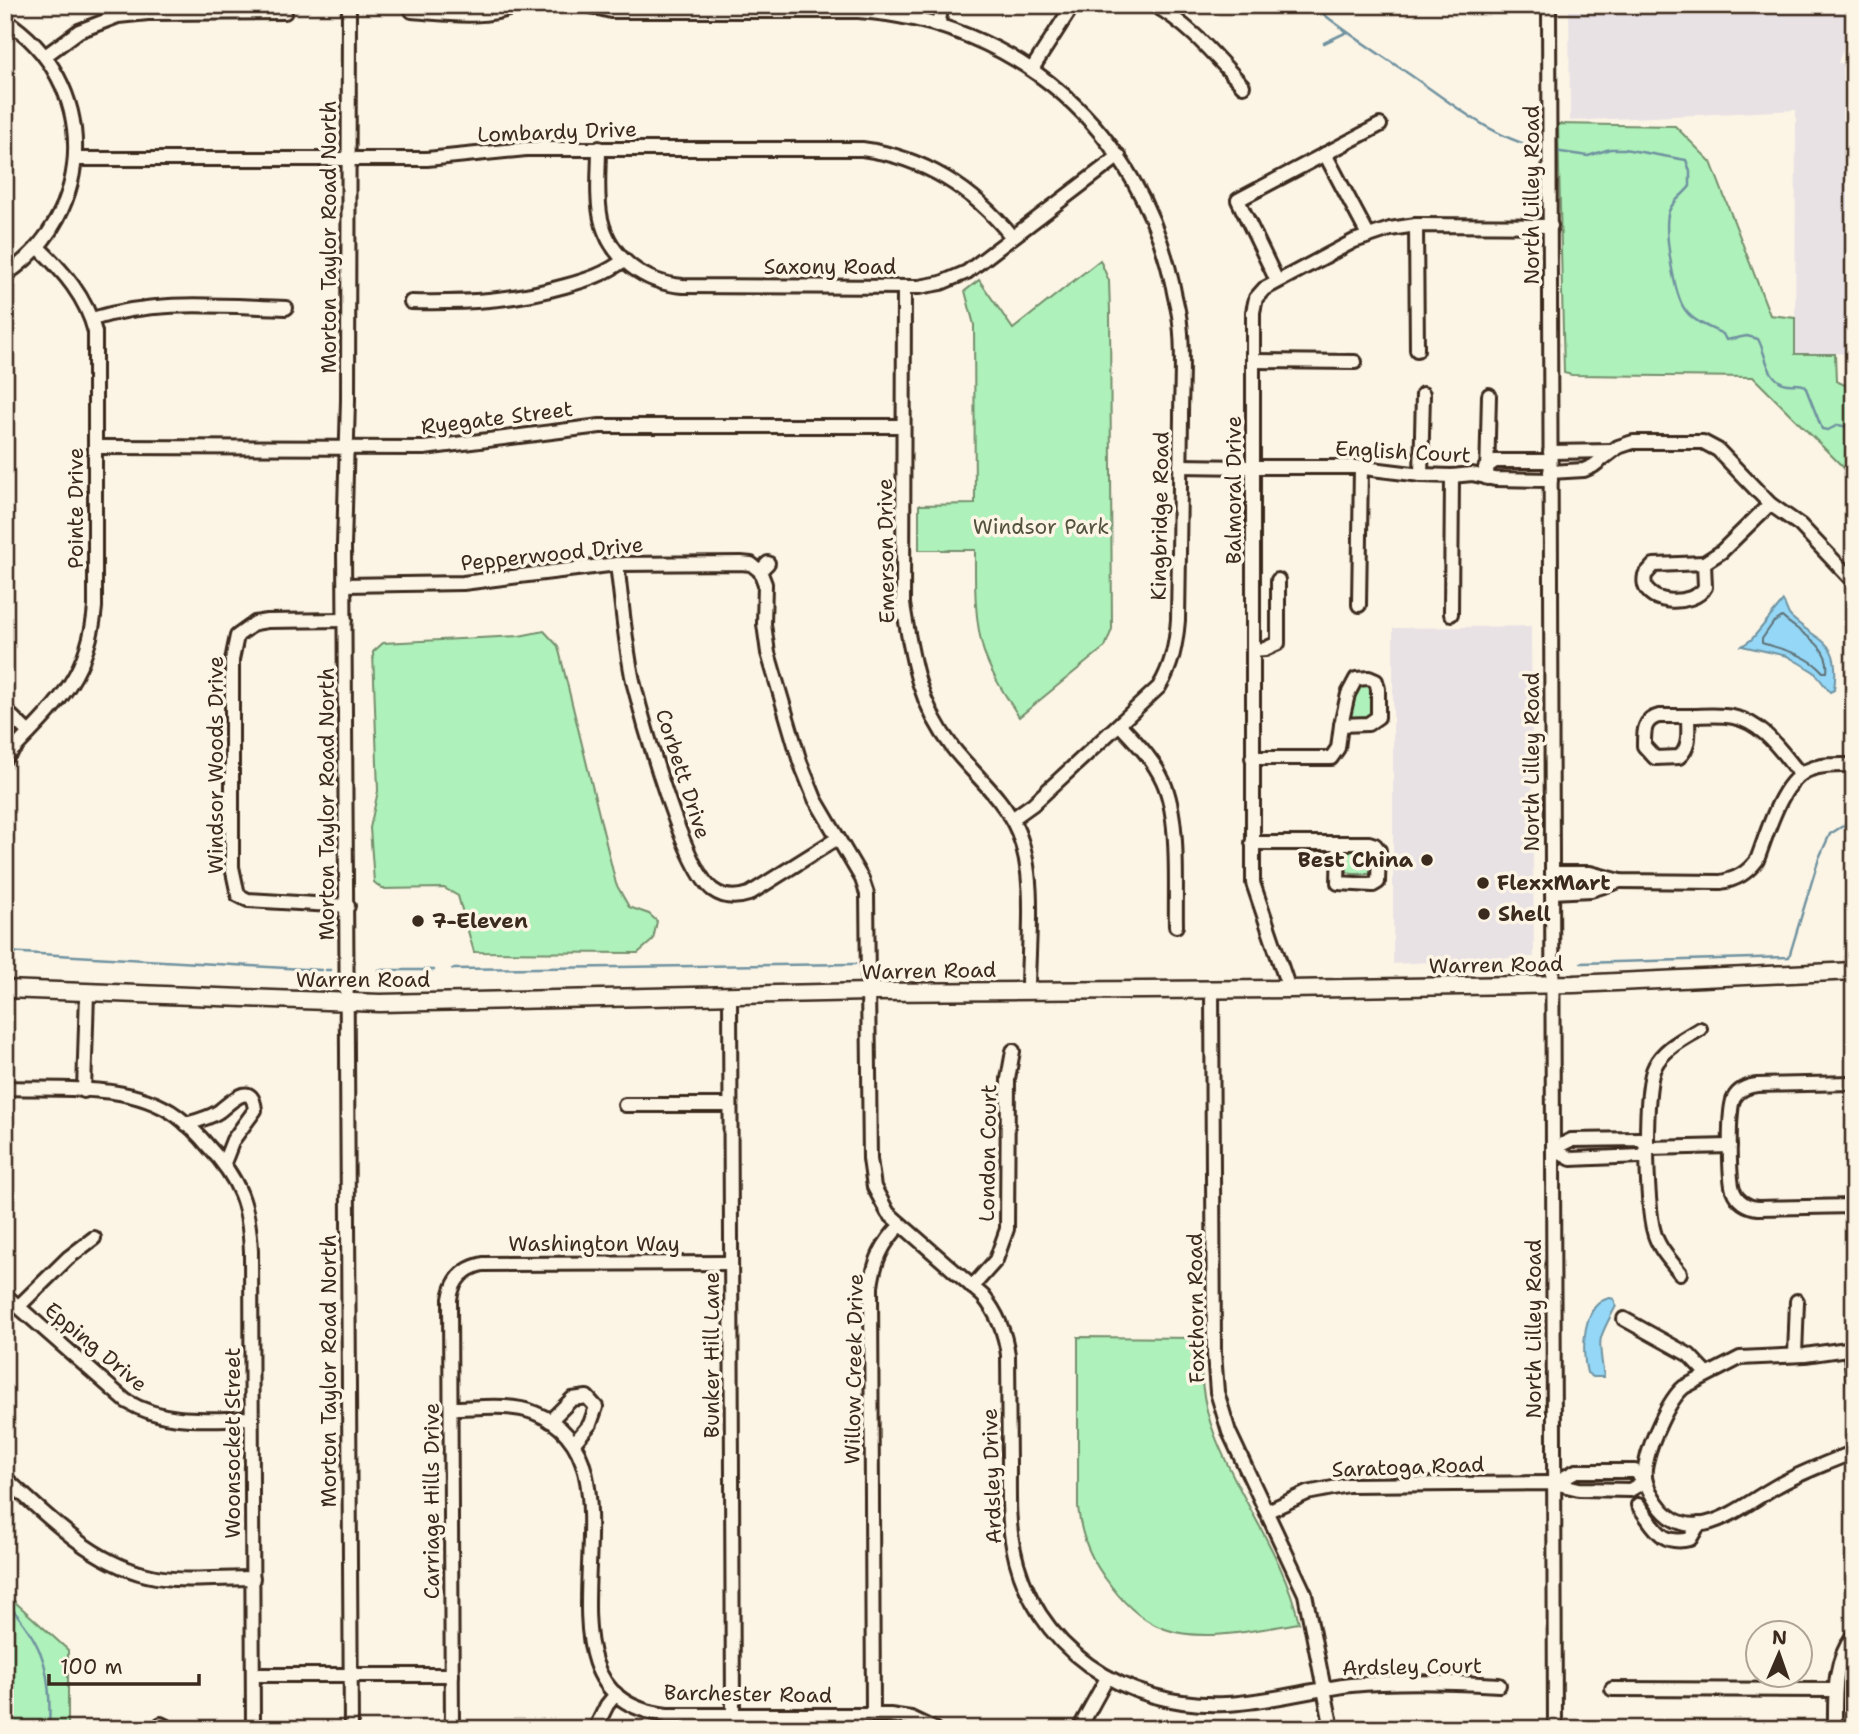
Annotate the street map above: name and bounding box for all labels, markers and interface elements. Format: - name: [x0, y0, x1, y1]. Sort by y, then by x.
- street label: Morton Taylor Road North: [315, 100, 343, 374]
- street label: North Lilley Road: [1518, 105, 1546, 285]
- street label: Lombardy Drive: [477, 115, 637, 149]
- street label: Saxony Road: [764, 253, 896, 281]
- street label: Ryegate Street: [420, 395, 574, 441]
- street label: Balmoral Drive: [1220, 416, 1248, 564]
- street label: Kingbridge Road: [1145, 431, 1175, 601]
- street label: English Court: [1334, 434, 1472, 470]
- street label: Pointe Drive: [62, 447, 90, 569]
- street label: Emerson Drive: [871, 478, 901, 624]
- park label: Windsor Park: [973, 513, 1109, 541]
- street label: Pepperwood Drive: [459, 530, 645, 578]
- street label: Windsor Woods Drive: [202, 656, 230, 874]
- street label: Morton Taylor Road North: [313, 667, 341, 941]
- street label: North Lilley Road: [1518, 672, 1546, 852]
- street label: Corbett Drive: [649, 706, 717, 842]
- place label: Best China: [1298, 846, 1414, 874]
- marker: Best China: [1419, 852, 1435, 868]
- place label: FlexxMart: [1497, 869, 1611, 897]
- marker: FlexxMart: [1475, 875, 1491, 891]
- place label: Shell: [1498, 900, 1551, 928]
- marker: Shell: [1476, 906, 1492, 922]
- place label: 7-Eleven: [432, 907, 528, 935]
- marker: 7-Eleven: [410, 913, 426, 929]
- street label: Warren Road: [1428, 950, 1564, 980]
- street label: Warren Road: [861, 956, 997, 986]
- street label: Warren Road: [296, 966, 430, 994]
- street label: London Court: [973, 1084, 1003, 1222]
- street label: Washington Way: [508, 1230, 680, 1258]
- street label: Foxthorn Road: [1181, 1232, 1211, 1384]
- street label: Morton Taylor Road North: [315, 1234, 343, 1508]
- street label: North Lilley Road: [1520, 1239, 1548, 1419]
- street label: Bunker Hill Lane: [698, 1272, 726, 1438]
- street label: Willow Creek Drive: [838, 1273, 870, 1465]
- street label: Epping Drive: [39, 1296, 153, 1398]
- street label: Woonsocket Street: [219, 1347, 247, 1539]
- street label: Carriage Hills Drive: [418, 1403, 446, 1599]
- street label: Ardsley Drive: [976, 1408, 1008, 1544]
- street label: Saratoga Road: [1331, 1450, 1485, 1484]
- north arrow: [1744, 1618, 1814, 1688]
- text: N: [1772, 1625, 1788, 1650]
- scale bar: [49, 1643, 200, 1687]
- street label: Ardsley Court: [1342, 1652, 1482, 1682]
- text: 100 m: [60, 1653, 123, 1681]
- street label: Barchester Road: [664, 1679, 832, 1709]

